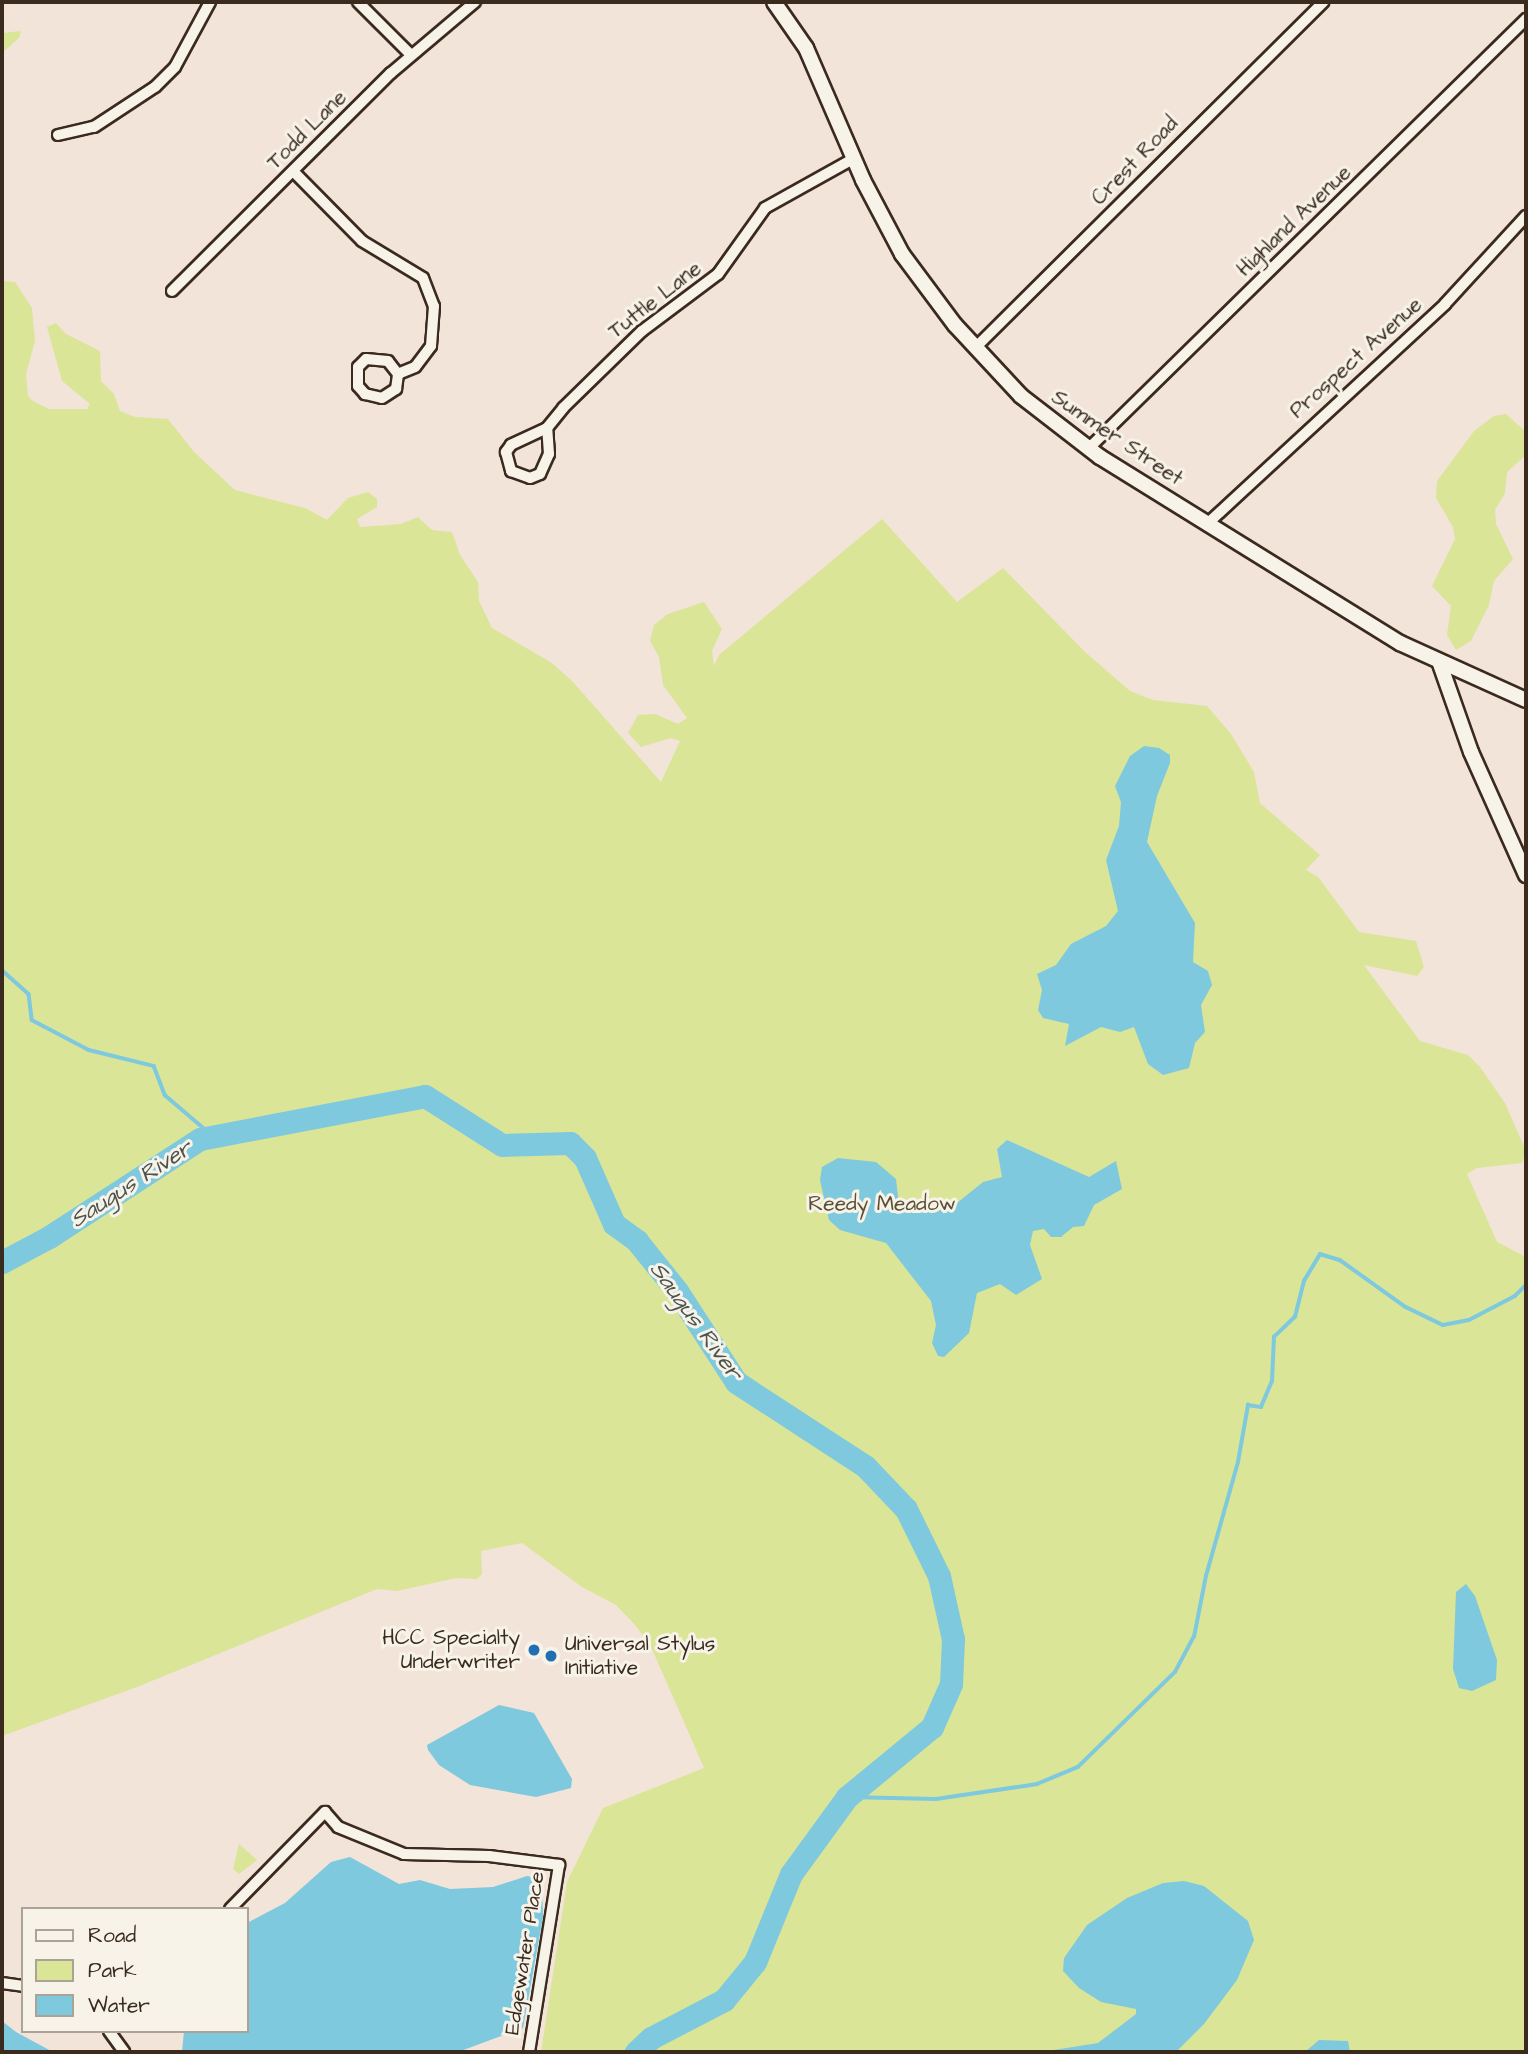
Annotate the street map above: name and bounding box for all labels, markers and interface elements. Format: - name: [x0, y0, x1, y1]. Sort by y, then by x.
- street label: Todd Lane: [262, 85, 352, 175]
- street label: Crest Road: [1087, 111, 1183, 211]
- street label: Highland Avenue: [1232, 160, 1356, 282]
- street label: Tuttle Lane: [604, 256, 706, 344]
- street label: Prospect Avenue: [1285, 292, 1427, 424]
- street label: Summer Street: [1047, 385, 1187, 491]
- water label: Saugus River: [65, 1134, 197, 1234]
- park label: Reedy Meadow: [808, 1191, 956, 1217]
- water label: Saugus River: [644, 1257, 748, 1385]
- place label: HCC Specialty Underwriter: [382, 1625, 520, 1675]
- place label: Universal Stylus Initiative: [565, 1631, 715, 1681]
- marker: HCC Specialty Underwriter: [526, 1642, 542, 1658]
- marker: Universal Stylus Initiative: [543, 1648, 559, 1664]
- street label: Edgewater Place: [500, 1870, 550, 2036]
- legend: [21, 1907, 248, 2033]
- text: Road: [88, 1921, 136, 1950]
- text: Park: [88, 1956, 137, 1985]
- text: Water: [88, 1991, 150, 2020]

